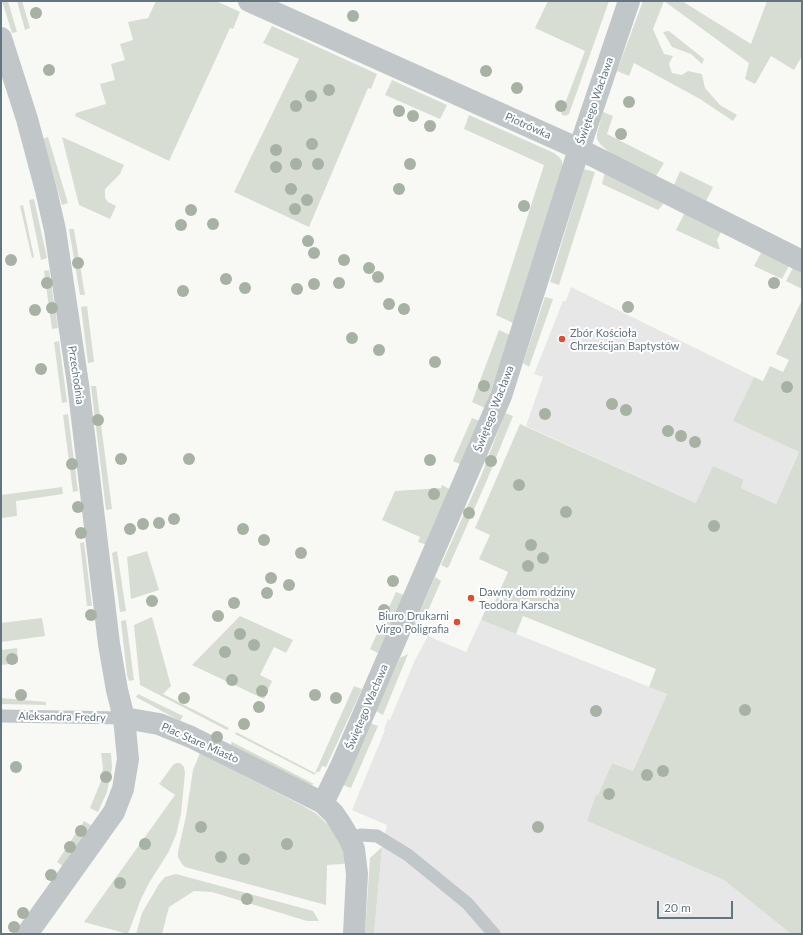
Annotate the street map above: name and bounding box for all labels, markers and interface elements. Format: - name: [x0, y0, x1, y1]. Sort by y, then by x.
- street label: Świętego Wacława: [574, 56, 616, 146]
- street label: Piotrówka: [503, 110, 553, 142]
- place label: Zbór Kościoła Chrześcijan Baptystów: [570, 326, 679, 352]
- marker: Zbór Kościoła Chrześcijan Baptystów: [557, 334, 567, 344]
- street label: Przechodnia: [65, 345, 87, 405]
- street label: Świętego Wacława: [471, 364, 517, 454]
- place label: Dawny dom rodziny Teodora Karscha: [479, 585, 576, 611]
- marker: Dawny dom rodziny Teodora Karscha: [466, 593, 476, 603]
- place label: Biuro Drukarni Virgo Poligrafia: [376, 609, 449, 635]
- marker: Biuro Drukarni Virgo Poligrafia: [452, 617, 462, 627]
- street label: Świętego Wacława: [343, 662, 391, 752]
- street label: Aleksandra Fredry: [18, 710, 106, 724]
- street label: Plac Stare Miasto: [159, 720, 241, 766]
- scale bar: [659, 893, 735, 919]
- text: 20 m: [664, 900, 691, 915]

